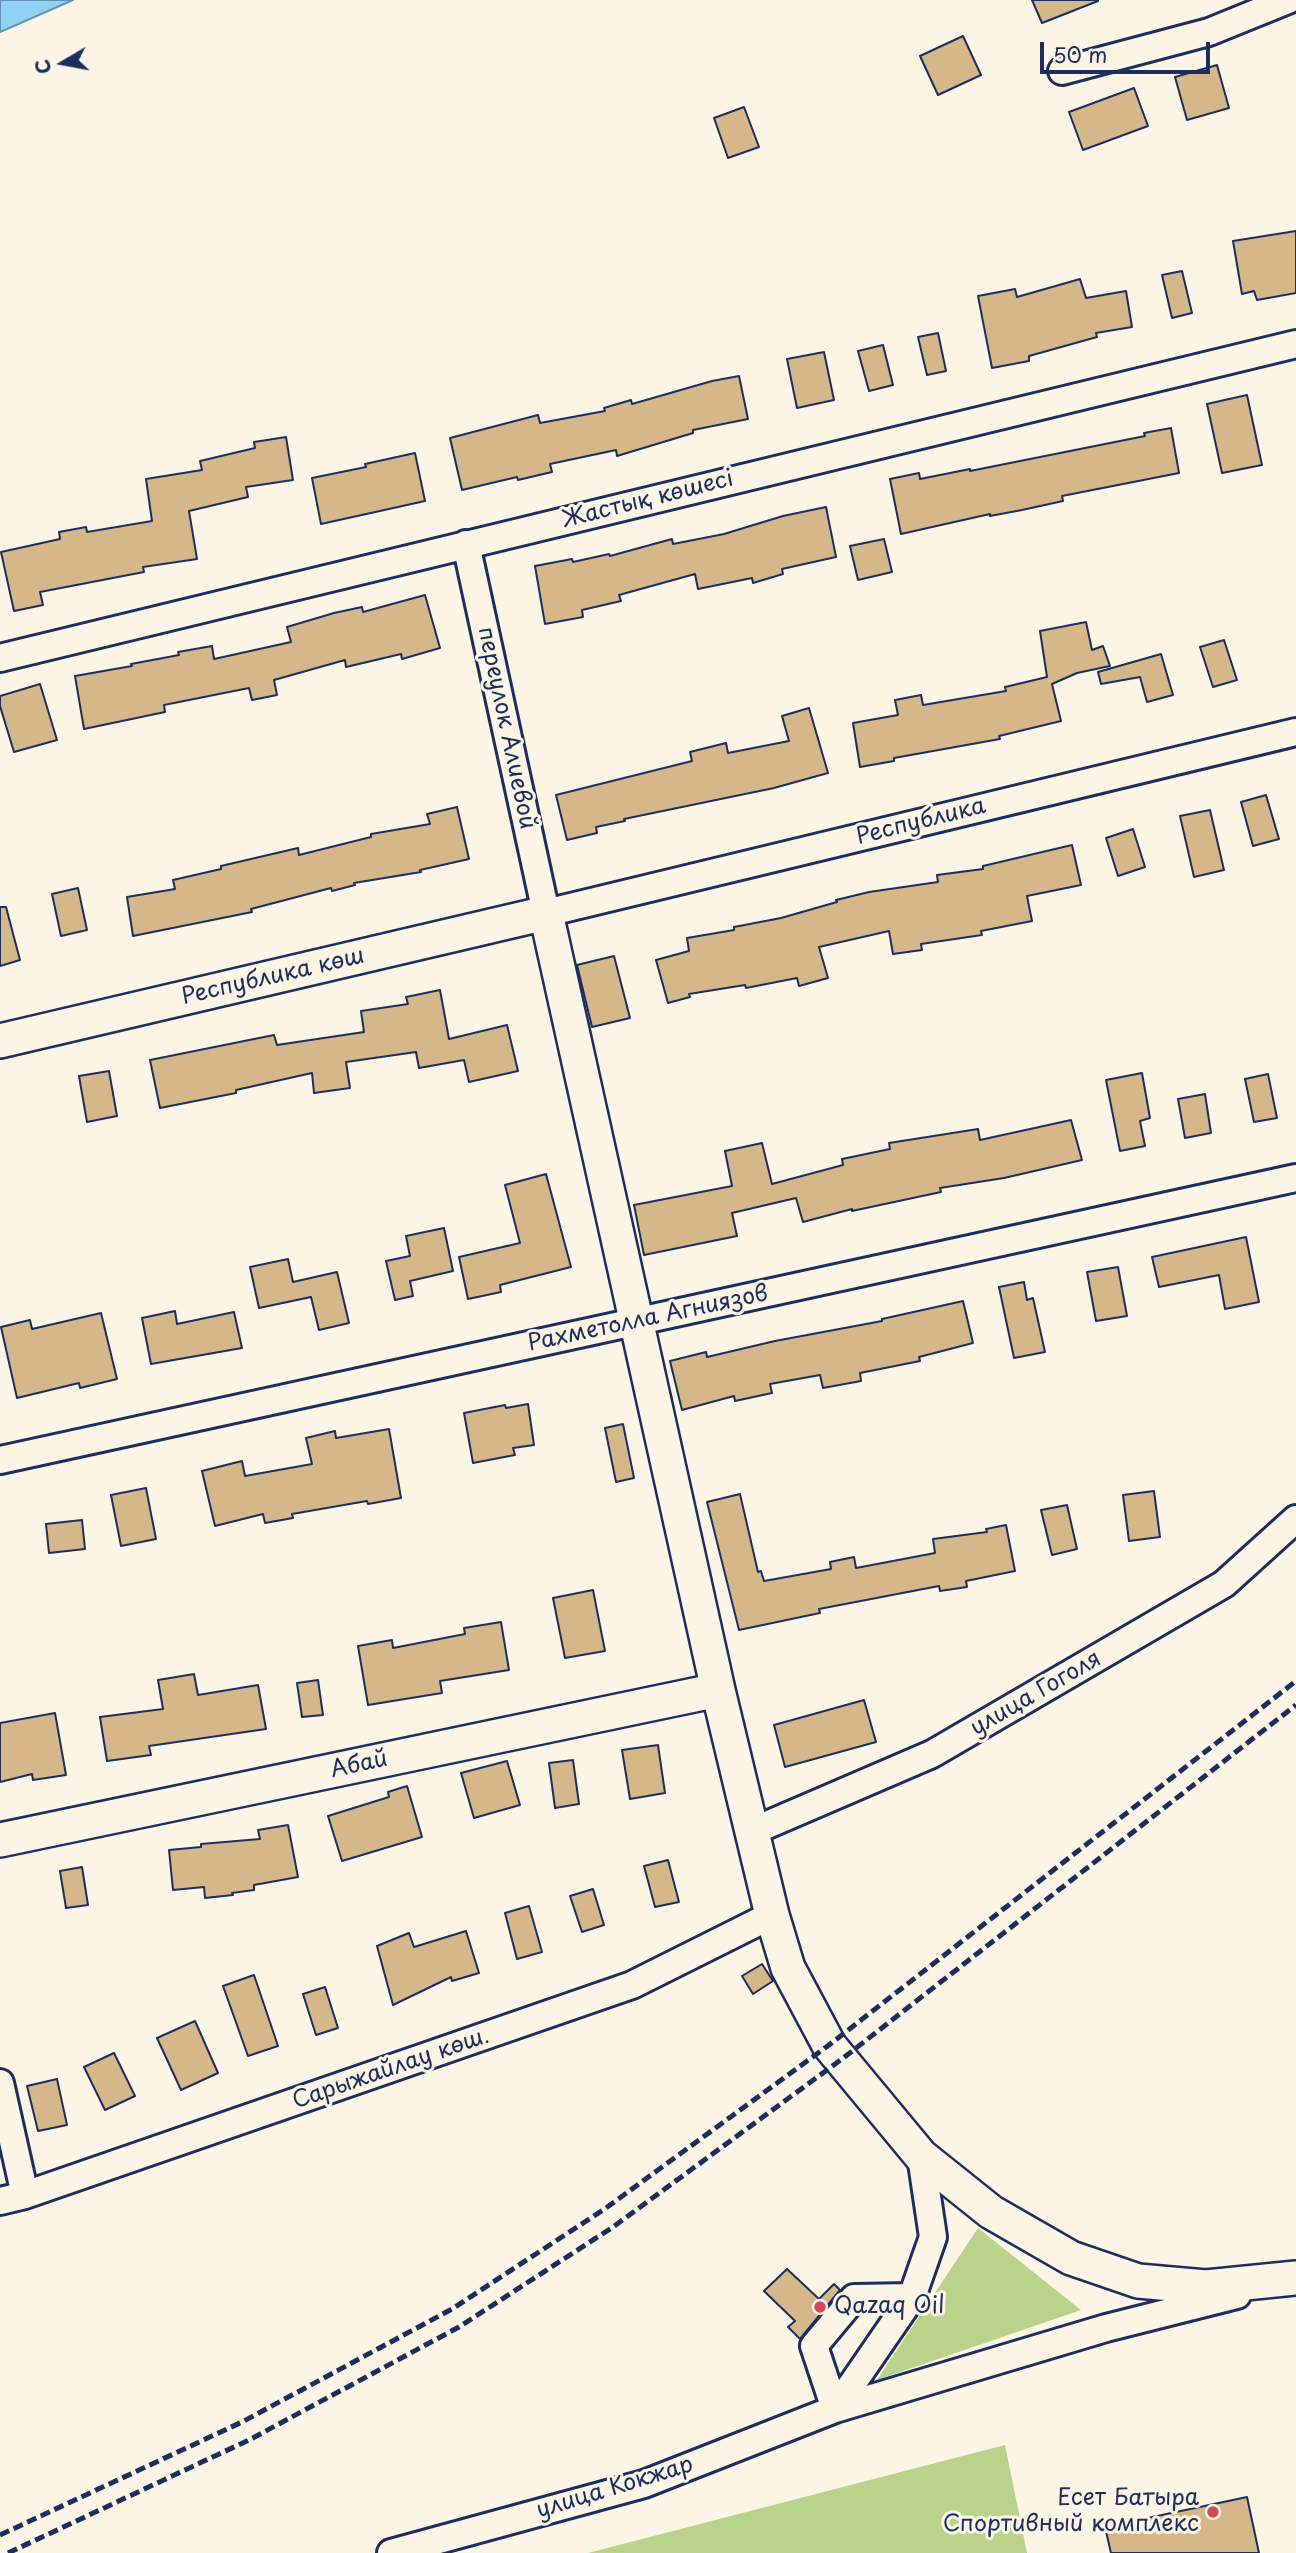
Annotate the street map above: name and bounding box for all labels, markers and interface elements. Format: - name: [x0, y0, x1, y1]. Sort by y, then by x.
- north arrow: [28, 28, 98, 98]
- scale bar: [1044, 28, 1214, 72]
- text: 50 m: [1053, 38, 1107, 70]
- text: С: [27, 57, 57, 76]
- street label: Жастық көшесі: [560, 465, 736, 535]
- street label: переулок Алиевой: [471, 624, 541, 832]
- street label: Республика: [853, 793, 989, 851]
- street label: Республика көш: [179, 943, 367, 1011]
- street label: Рахметолла Агниязов: [525, 1280, 771, 1358]
- street label: улица Гоголя: [966, 1645, 1106, 1743]
- street label: Абай: [328, 1746, 390, 1784]
- street label: Сарыжайлау көш.: [289, 2022, 493, 2116]
- place label: Qazaq Oil: [834, 2293, 945, 2321]
- marker: Qazaq Oil: [812, 2299, 828, 2315]
- street label: улица Кокжар: [533, 2451, 697, 2525]
- place label: Есет Батыра Спортивный комплекс: [943, 2485, 1199, 2539]
- marker: Есет Батыра Спортивный комплекс: [1205, 2504, 1221, 2520]

